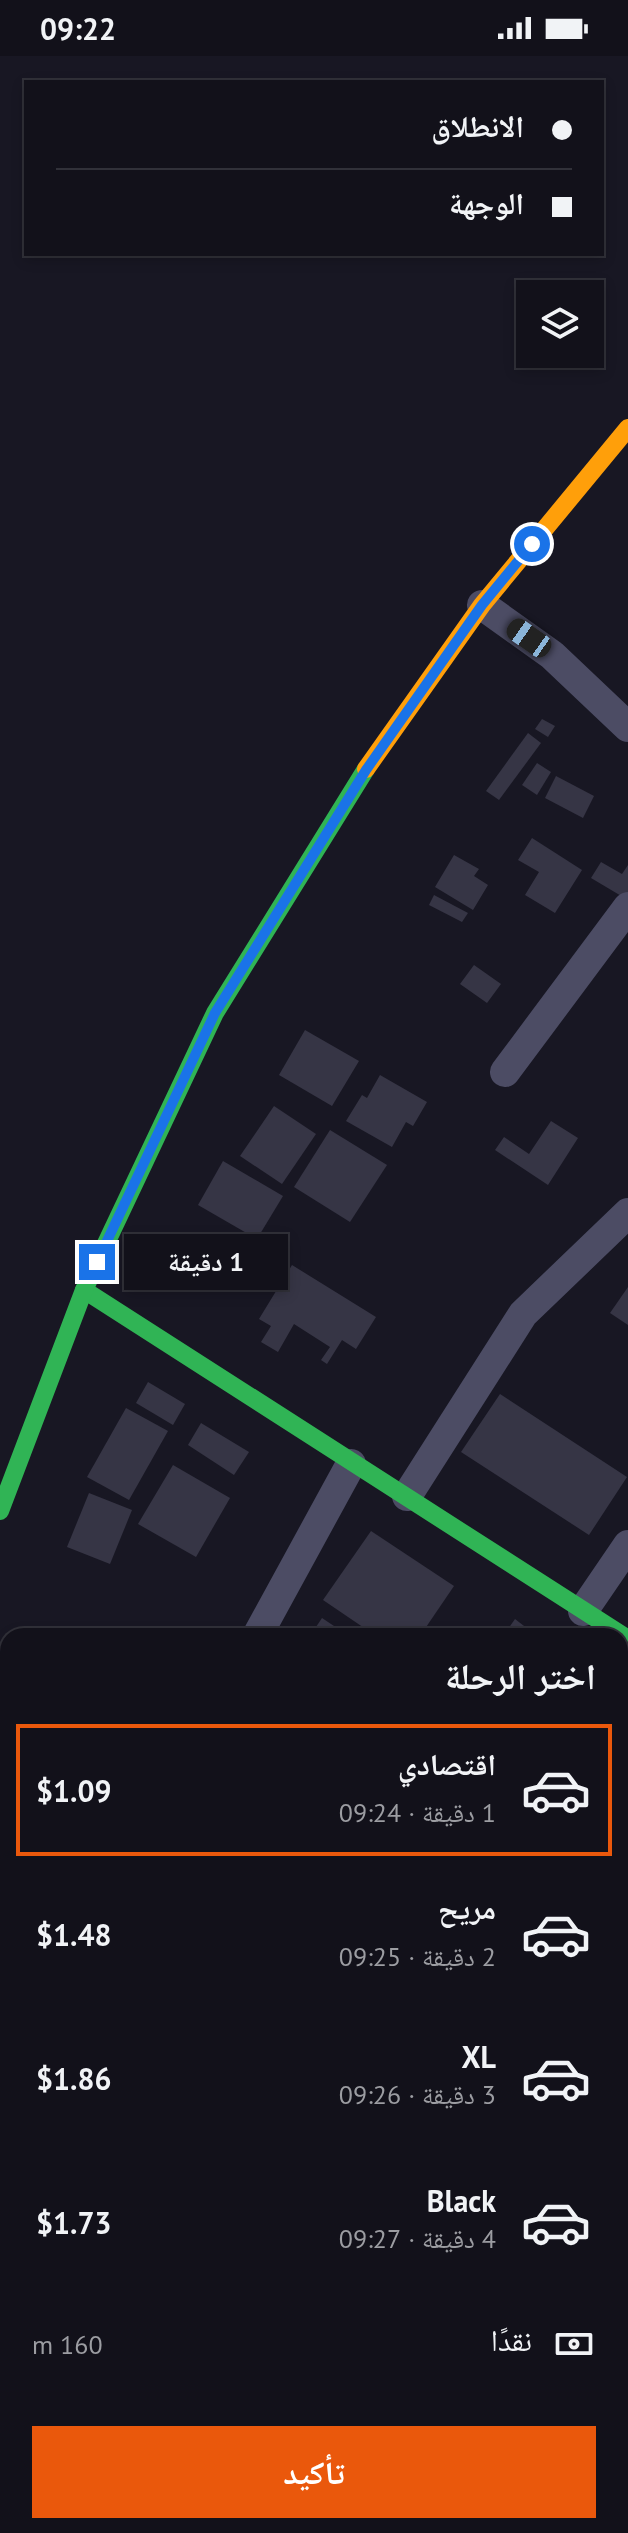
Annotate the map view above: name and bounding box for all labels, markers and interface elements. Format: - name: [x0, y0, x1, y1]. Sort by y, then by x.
- text: 09:22: [40, 9, 116, 48]
- text: الانطلاق: [431, 106, 524, 145]
- text: الوجهة: [449, 183, 524, 222]
- map controls: [516, 280, 604, 368]
- button: layers: [516, 280, 604, 368]
- route start: [514, 526, 550, 562]
- car: [502, 614, 556, 662]
- callout: 1 دقيقة: [125, 1234, 289, 1290]
- route end: [79, 1244, 115, 1280]
- text: 1 دقيقة: [168, 1245, 244, 1278]
- text: اختر الرحلة: [445, 1652, 596, 1699]
- text: اقتصادي: [398, 1744, 496, 1783]
- icon: car: [520, 1754, 592, 1826]
- text: $1.09: [36, 1771, 111, 1810]
- text: 1 دقيقة · 09:24: [339, 1796, 496, 1829]
- text: مريح: [438, 1888, 496, 1927]
- icon: car: [520, 1898, 592, 1970]
- text: $1.48: [36, 1915, 111, 1954]
- text: 2 دقيقة · 09:25: [339, 1940, 496, 1973]
- text: XL: [462, 2037, 496, 2076]
- icon: car: [520, 2042, 592, 2114]
- text: $1.86: [36, 2059, 111, 2098]
- text: 3 دقيقة · 09:26: [339, 2078, 496, 2111]
- text: Black: [427, 2181, 496, 2220]
- icon: car: [520, 2186, 592, 2258]
- text: $1.73: [36, 2203, 111, 2242]
- text: 4 دقيقة · 09:27: [339, 2222, 496, 2255]
- text: نقدًا: [491, 2320, 532, 2359]
- icon: cash: [552, 2322, 596, 2366]
- text: 160 m: [32, 2328, 103, 2361]
- button: تأكيد: [32, 2426, 596, 2518]

